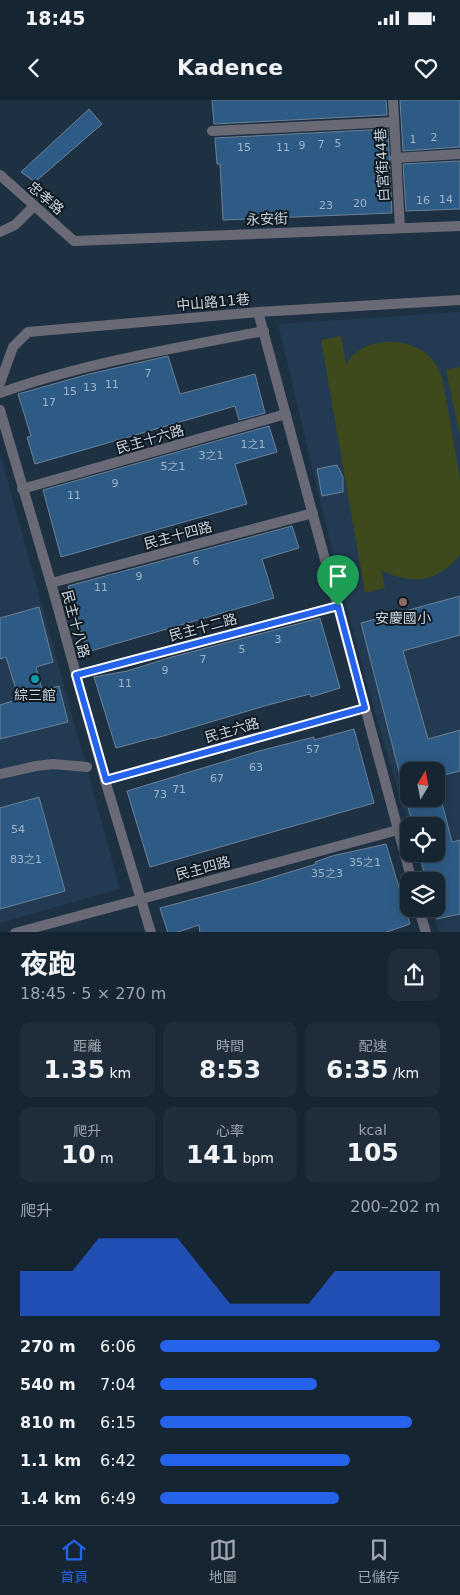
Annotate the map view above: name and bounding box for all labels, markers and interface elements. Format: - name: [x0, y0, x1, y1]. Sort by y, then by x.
- text: 18:45: [25, 7, 85, 29]
- icon: back: [20, 54, 48, 82]
- icon: heart: [412, 54, 440, 82]
- text: Kadence: [177, 55, 283, 80]
- street label: 白宮街44巷: [372, 128, 392, 202]
- house number: 2: [431, 131, 438, 144]
- house number: 1: [410, 133, 417, 146]
- house number: 5: [335, 137, 342, 150]
- house number: 7: [318, 138, 325, 151]
- house number: 9: [299, 139, 306, 152]
- house number: 15: [237, 141, 251, 154]
- house number: 11: [276, 141, 290, 154]
- street label: 忠孝路: [25, 178, 67, 218]
- house number: 14: [439, 193, 453, 206]
- house number: 16: [416, 194, 430, 207]
- house number: 20: [353, 197, 367, 210]
- house number: 23: [319, 199, 333, 212]
- street label: 永安街: [246, 210, 288, 228]
- street label: 中山路11巷: [176, 291, 250, 313]
- house number: 7: [145, 367, 152, 380]
- house number: 11: [105, 378, 119, 391]
- house number: 13: [83, 381, 97, 394]
- house number: 15: [63, 385, 77, 398]
- house number: 17: [42, 396, 56, 409]
- street label: 民主十六路: [114, 422, 186, 456]
- house number: 1之1: [241, 438, 266, 451]
- house number: 3之1: [199, 449, 224, 462]
- house number: 5之1: [161, 460, 186, 473]
- house number: 9: [112, 477, 119, 490]
- house number: 11: [67, 489, 81, 502]
- street label: 民主十四路: [142, 518, 214, 552]
- house number: 6: [193, 555, 200, 568]
- pin: [317, 555, 359, 606]
- icon: arrive: [324, 562, 352, 590]
- house number: 9: [136, 570, 143, 583]
- house number: 11: [94, 581, 108, 594]
- street label: 民主十八路: [59, 588, 93, 660]
- marker: 安慶國小: [397, 596, 409, 608]
- street label: 民主十二路: [167, 610, 239, 644]
- place label: 安慶國小: [375, 610, 431, 626]
- house number: 3: [275, 633, 282, 646]
- house number: 5: [239, 643, 246, 656]
- house number: 7: [200, 653, 207, 666]
- house number: 9: [162, 664, 169, 677]
- marker: 綜三館: [29, 673, 41, 685]
- house number: 11: [118, 677, 132, 690]
- place label: 綜三館: [14, 687, 56, 703]
- street label: 民主六路: [203, 715, 261, 745]
- house number: 57: [306, 743, 320, 756]
- house number: 63: [249, 761, 263, 774]
- north arrow: [400, 762, 445, 808]
- map controls: [400, 762, 445, 917]
- house number: 67: [210, 772, 224, 785]
- house number: 71: [172, 783, 186, 796]
- house number: 73: [153, 788, 167, 801]
- button: locate: [400, 817, 445, 862]
- house number: 54: [11, 823, 25, 836]
- house number: 83之1: [10, 853, 42, 866]
- street label: 民主四路: [174, 853, 232, 883]
- house number: 35之1: [349, 856, 381, 869]
- house number: 35之3: [311, 867, 343, 880]
- button: layers: [400, 872, 445, 917]
- text: 夜跑: [20, 948, 76, 981]
- button: share: [388, 949, 440, 1001]
- text: 18:45 · 5 × 270 m: [20, 984, 166, 1003]
- text: 距離: [73, 1038, 101, 1054]
- text: 時間: [216, 1038, 244, 1054]
- text: 配速: [359, 1038, 387, 1054]
- text: 1.35: [43, 1055, 105, 1084]
- text: 8:53: [199, 1055, 261, 1084]
- text: 6:35: [326, 1055, 388, 1084]
- text: km: [105, 1065, 131, 1081]
- text: /km: [388, 1065, 419, 1081]
- text: kcal: [359, 1122, 387, 1138]
- text: 爬升: [73, 1123, 101, 1139]
- text: 心率: [216, 1123, 244, 1139]
- text: 105: [347, 1138, 399, 1167]
- text: 10: [61, 1140, 96, 1169]
- text: 141: [186, 1140, 238, 1169]
- text: m: [96, 1150, 114, 1166]
- text: bpm: [238, 1150, 274, 1166]
- text: 200–202 m: [350, 1197, 440, 1216]
- text: 爬升: [20, 1201, 52, 1220]
- text: 270 m: [20, 1337, 76, 1356]
- text: 6:06: [100, 1337, 136, 1356]
- text: 540 m: [20, 1375, 76, 1394]
- text: 7:04: [100, 1375, 136, 1394]
- text: 810 m: [20, 1413, 76, 1432]
- text: 6:15: [100, 1413, 136, 1432]
- text: 1.1 km: [20, 1451, 81, 1470]
- text: 6:42: [100, 1451, 136, 1470]
- text: 1.4 km: [20, 1489, 81, 1508]
- text: 6:49: [100, 1489, 136, 1508]
- tab: 首頁: [60, 1536, 88, 1586]
- tab: 地圖: [209, 1536, 237, 1586]
- tab: 已儲存: [358, 1536, 400, 1586]

